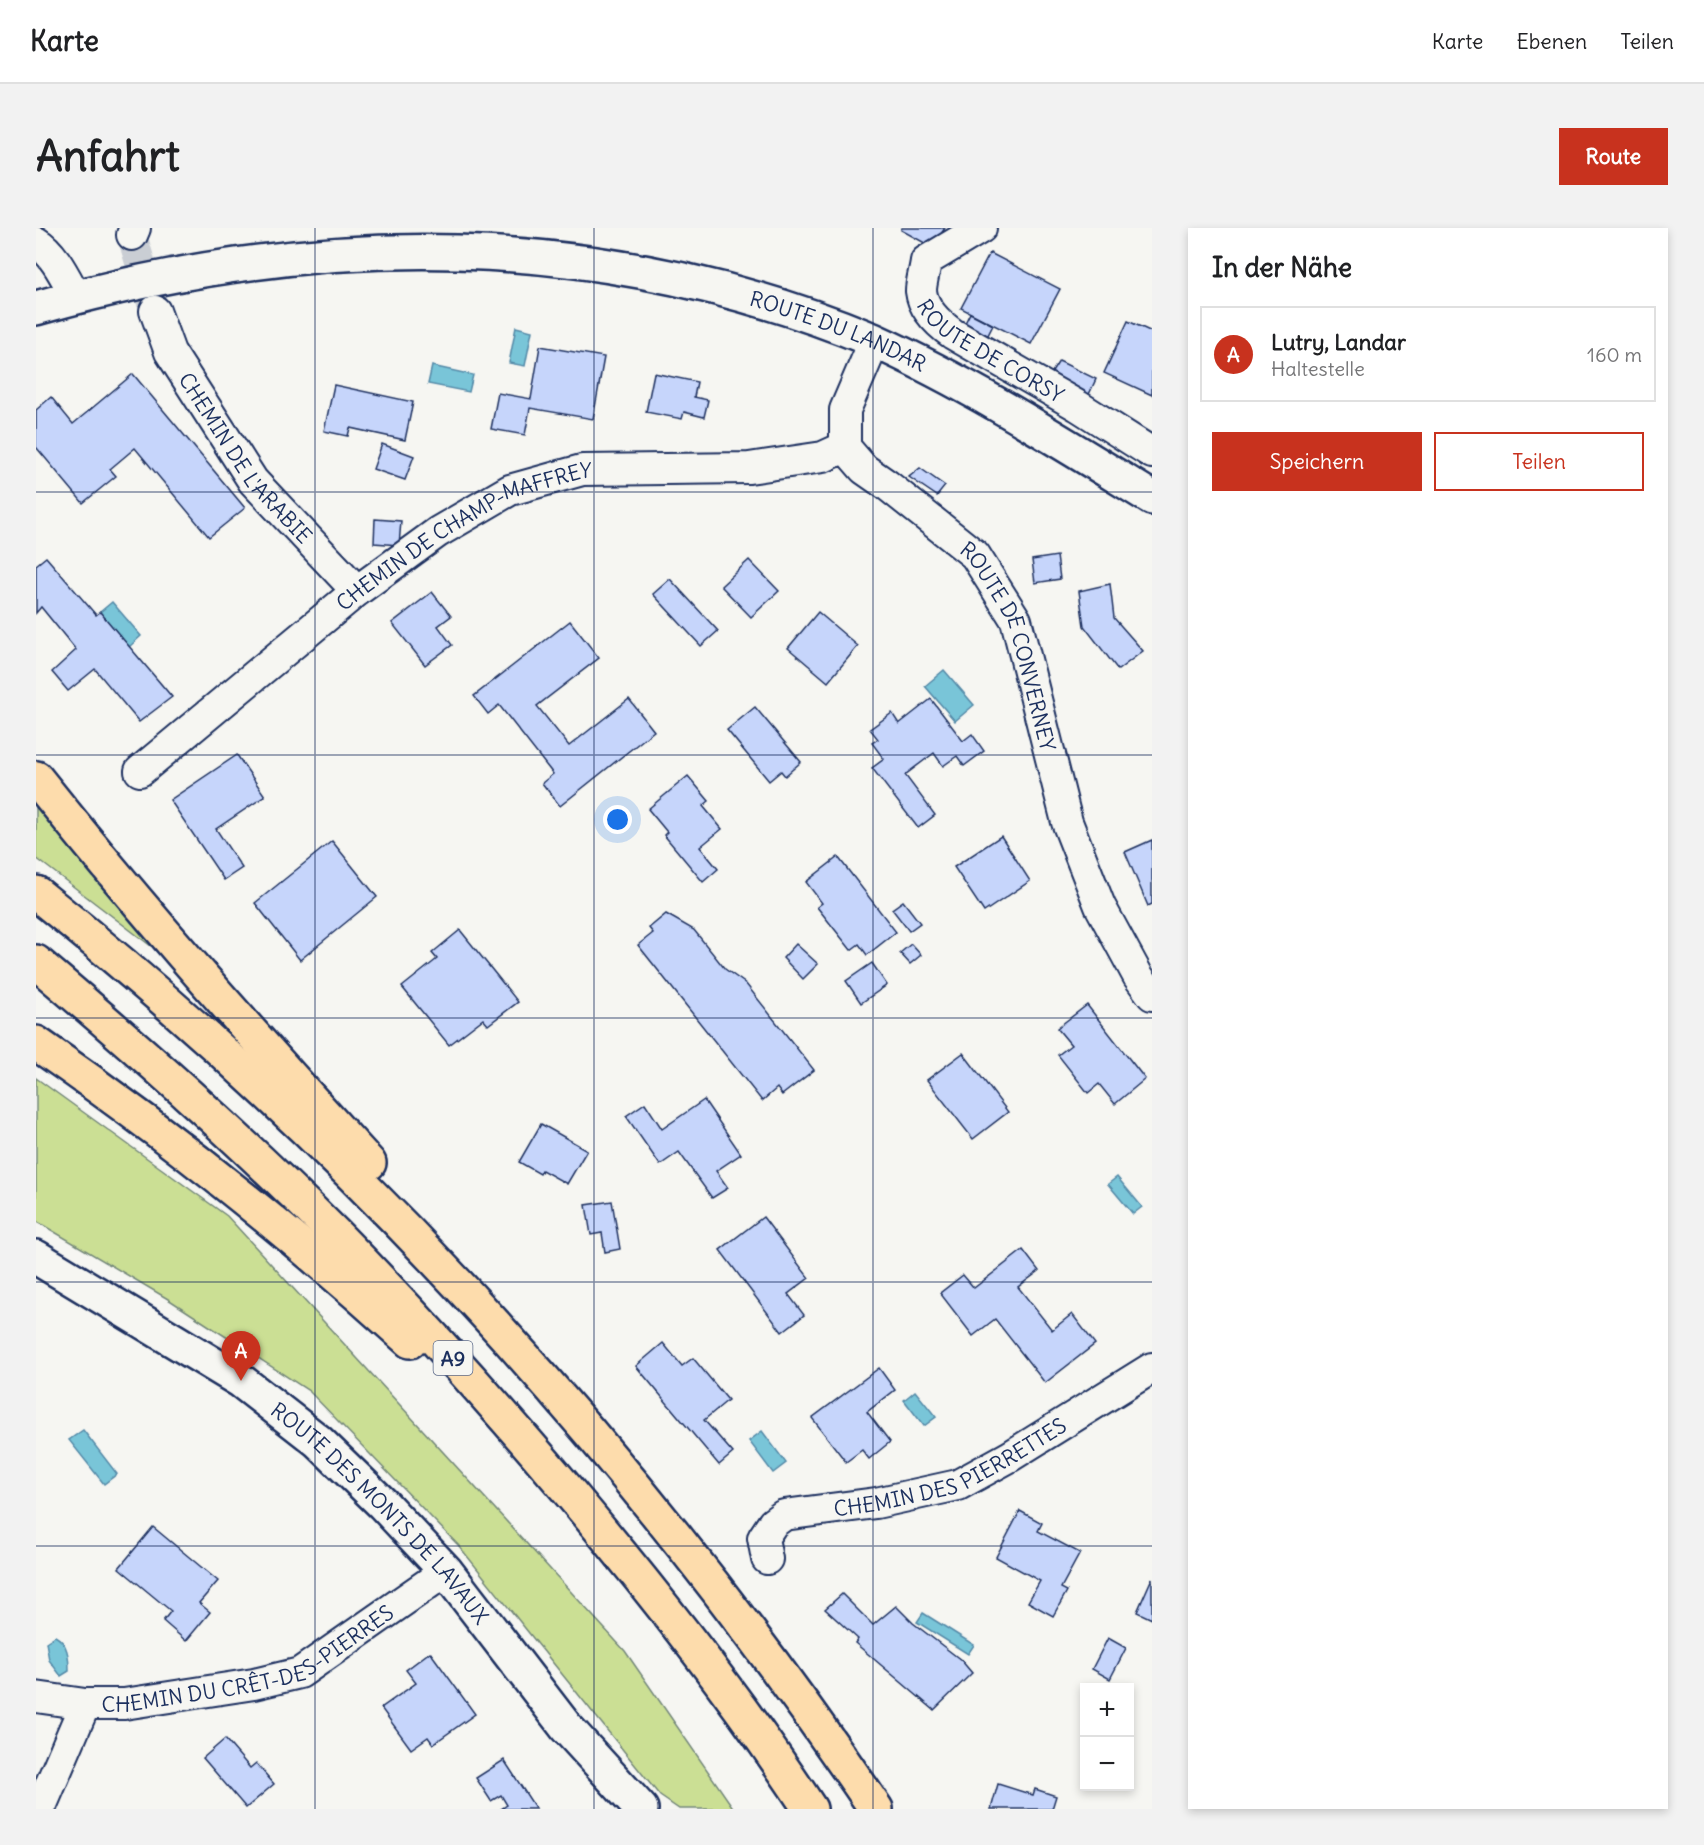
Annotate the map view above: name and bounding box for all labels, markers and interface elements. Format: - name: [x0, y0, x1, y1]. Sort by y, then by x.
- text: Karte: [30, 23, 99, 59]
- text: Karte: [1432, 28, 1483, 55]
- text: Ebenen: [1516, 28, 1587, 55]
- text: Teilen: [1620, 28, 1674, 55]
- button: Route: [1559, 128, 1668, 185]
- text: Anfahrt: [36, 130, 180, 182]
- text: In der Nähe: [1212, 251, 1352, 284]
- street label: ROUTE DU LANDAR: [747, 284, 931, 377]
- street label: ROUTE DE CORSY: [911, 294, 1069, 409]
- text: Lutry, Landar: [1271, 328, 1406, 356]
- text: A: [1227, 342, 1240, 367]
- text: 160 m: [1587, 342, 1642, 367]
- text: Haltestelle: [1271, 356, 1365, 381]
- street label: CHEMIN DE L'ARABIE: [173, 367, 318, 549]
- button: Speichern: [1212, 432, 1422, 491]
- button: Teilen: [1434, 432, 1644, 491]
- street label: CHEMIN DE CHAMP-MAFFREY: [330, 456, 592, 616]
- street label: ROUTE DE CONVERNEY: [955, 535, 1062, 754]
- your location: [603, 805, 632, 834]
- pin: A: [222, 1332, 260, 1381]
- road number: A9: [434, 1341, 472, 1375]
- street label: ROUTE DES MONTS DE LAVAUX: [266, 1396, 495, 1629]
- street label: CHEMIN DES PIERRETTES: [832, 1411, 1071, 1522]
- street label: CHEMIN DU CRÊT-DES-PIERRES: [102, 1599, 398, 1718]
- map controls: [1080, 1683, 1134, 1791]
- button: +: [1080, 1683, 1134, 1737]
- button: −: [1080, 1737, 1134, 1791]

